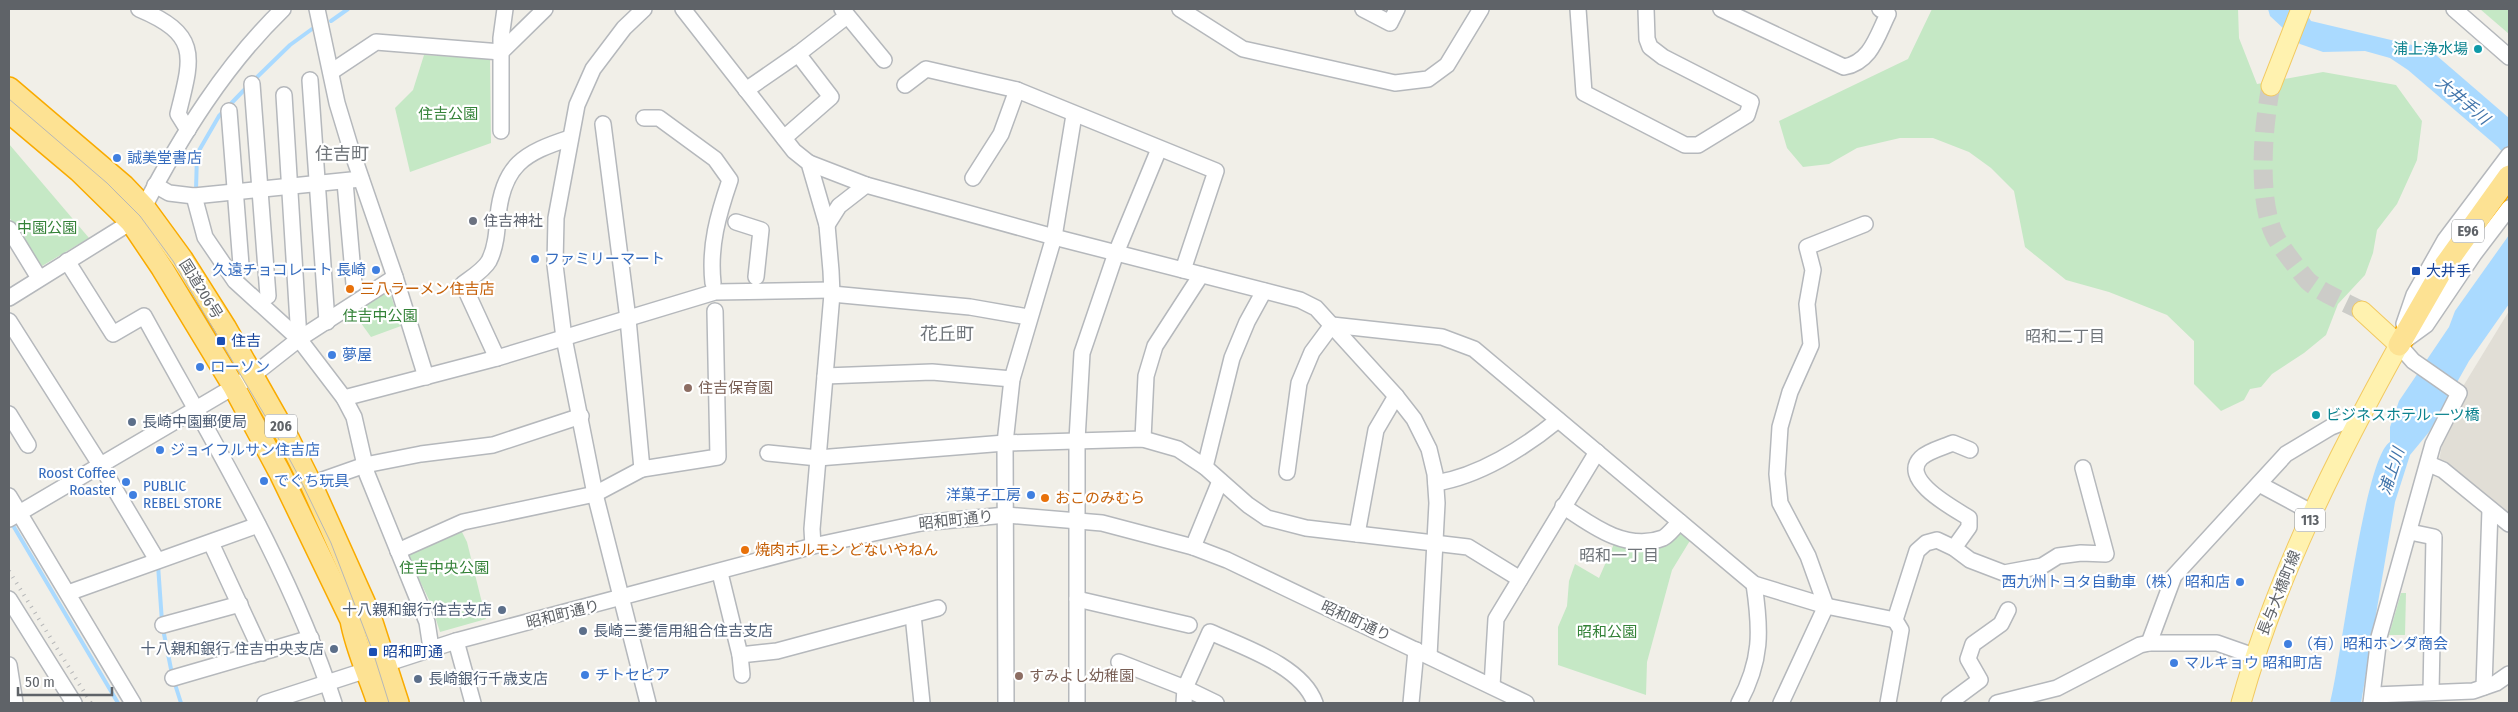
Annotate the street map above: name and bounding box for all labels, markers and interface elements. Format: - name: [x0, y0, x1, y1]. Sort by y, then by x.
- place label: 浦上浄水場: [2393, 40, 2468, 58]
- marker: 浦上浄水場: [2472, 43, 2484, 55]
- water label: 大井手川: [2432, 73, 2495, 130]
- park label: 住吉公園: [418, 105, 478, 123]
- district label: 住吉町: [315, 143, 369, 165]
- place label: 誠美堂書店: [127, 149, 202, 167]
- marker: 誠美堂書店: [111, 152, 123, 164]
- place label: 住吉神社: [483, 212, 543, 230]
- marker: 住吉神社: [467, 215, 479, 227]
- park label: 中園公園: [17, 219, 77, 237]
- road number: E96: [2452, 220, 2484, 242]
- place label: ファミリーマート: [545, 250, 665, 268]
- marker: ファミリーマート: [529, 253, 541, 265]
- street label: 国道206号: [176, 256, 226, 322]
- place label: 久遠チョコレート 長崎: [212, 261, 366, 279]
- place label: 大井手: [2426, 262, 2471, 280]
- marker: 久遠チョコレート 長崎: [370, 264, 382, 276]
- marker: 大井手: [2410, 265, 2422, 277]
- place label: 三八ラーメン住吉店: [360, 280, 494, 298]
- marker: 三八ラーメン住吉店: [344, 283, 356, 295]
- park label: 住吉中公園: [342, 307, 418, 325]
- district label: 花丘町: [920, 323, 974, 345]
- district label: 昭和二丁目: [2025, 327, 2105, 346]
- place label: 住吉: [231, 332, 261, 350]
- marker: 住吉: [215, 335, 227, 347]
- place label: 夢屋: [342, 346, 372, 364]
- marker: 夢屋: [326, 349, 338, 361]
- place label: ローソン: [210, 358, 270, 376]
- marker: ローソン: [194, 361, 206, 373]
- place label: 住吉保育園: [698, 379, 773, 397]
- marker: 住吉保育園: [682, 382, 694, 394]
- place label: ビジネスホテル 一ツ橋: [2326, 406, 2480, 424]
- marker: ビジネスホテル 一ツ橋: [2310, 409, 2322, 421]
- place label: 長崎中園郵便局: [142, 413, 247, 431]
- road number: 206: [265, 414, 297, 438]
- marker: 長崎中園郵便局: [126, 416, 138, 428]
- place label: ジョイフルサン住吉店: [170, 441, 320, 459]
- water label: 浦上川: [2375, 443, 2409, 497]
- marker: ジョイフルサン住吉店: [154, 444, 166, 456]
- place label: Roost Coffee Roaster: [38, 464, 117, 499]
- place label: でぐち玩具: [274, 472, 349, 490]
- marker: でぐち玩具: [258, 475, 270, 487]
- marker: Roost Coffee Roaster: [120, 476, 132, 488]
- place label: PUBLIC REBEL STORE: [143, 477, 222, 512]
- place label: 洋菓子工房: [946, 486, 1021, 504]
- marker: PUBLIC REBEL STORE: [127, 489, 139, 501]
- marker: 洋菓子工房: [1025, 489, 1037, 501]
- place label: おこのみむら: [1055, 489, 1145, 507]
- marker: おこのみむら: [1039, 492, 1051, 504]
- street label: 昭和町通り: [918, 507, 994, 533]
- road number: 113: [2295, 508, 2325, 532]
- place label: 焼肉ホルモン どないやねん: [755, 541, 938, 559]
- marker: 焼肉ホルモン どないやねん: [739, 544, 751, 556]
- district label: 昭和一丁目: [1579, 546, 1659, 565]
- street label: 長与大橋町線: [2254, 548, 2304, 638]
- park label: 住吉中央公園: [399, 559, 489, 577]
- place label: 西九州トヨタ自動車（株） 昭和店: [2001, 573, 2230, 591]
- marker: 西九州トヨタ自動車（株） 昭和店: [2234, 576, 2246, 588]
- street label: 昭和町通り: [524, 596, 602, 632]
- street label: 昭和町通り: [1318, 597, 1394, 645]
- place label: 十八親和銀行住吉支店: [342, 601, 492, 619]
- marker: 十八親和銀行住吉支店: [496, 604, 508, 616]
- place label: 長崎三菱信用組合住吉支店: [593, 622, 773, 640]
- park label: 昭和公園: [1577, 623, 1637, 641]
- marker: 長崎三菱信用組合住吉支店: [577, 625, 589, 637]
- place label: （有）昭和ホンダ商会: [2298, 635, 2448, 653]
- marker: （有）昭和ホンダ商会: [2282, 638, 2294, 650]
- place label: 十八親和銀行 住吉中央支店: [140, 640, 324, 658]
- marker: 十八親和銀行 住吉中央支店: [328, 643, 340, 655]
- place label: 昭和町通: [383, 643, 443, 661]
- marker: 昭和町通: [367, 646, 379, 658]
- place label: マルキョウ 昭和町店: [2184, 654, 2323, 672]
- marker: マルキョウ 昭和町店: [2168, 657, 2180, 669]
- scale bar: [18, 664, 111, 696]
- place label: チトセピア: [595, 666, 670, 684]
- place label: すみよし幼稚園: [1029, 667, 1134, 685]
- marker: チトセピア: [579, 669, 591, 681]
- place label: 長崎銀行千歳支店: [428, 670, 548, 688]
- marker: すみよし幼稚園: [1013, 670, 1025, 682]
- text: 50 m: [25, 673, 55, 691]
- marker: 長崎銀行千歳支店: [412, 673, 424, 685]

